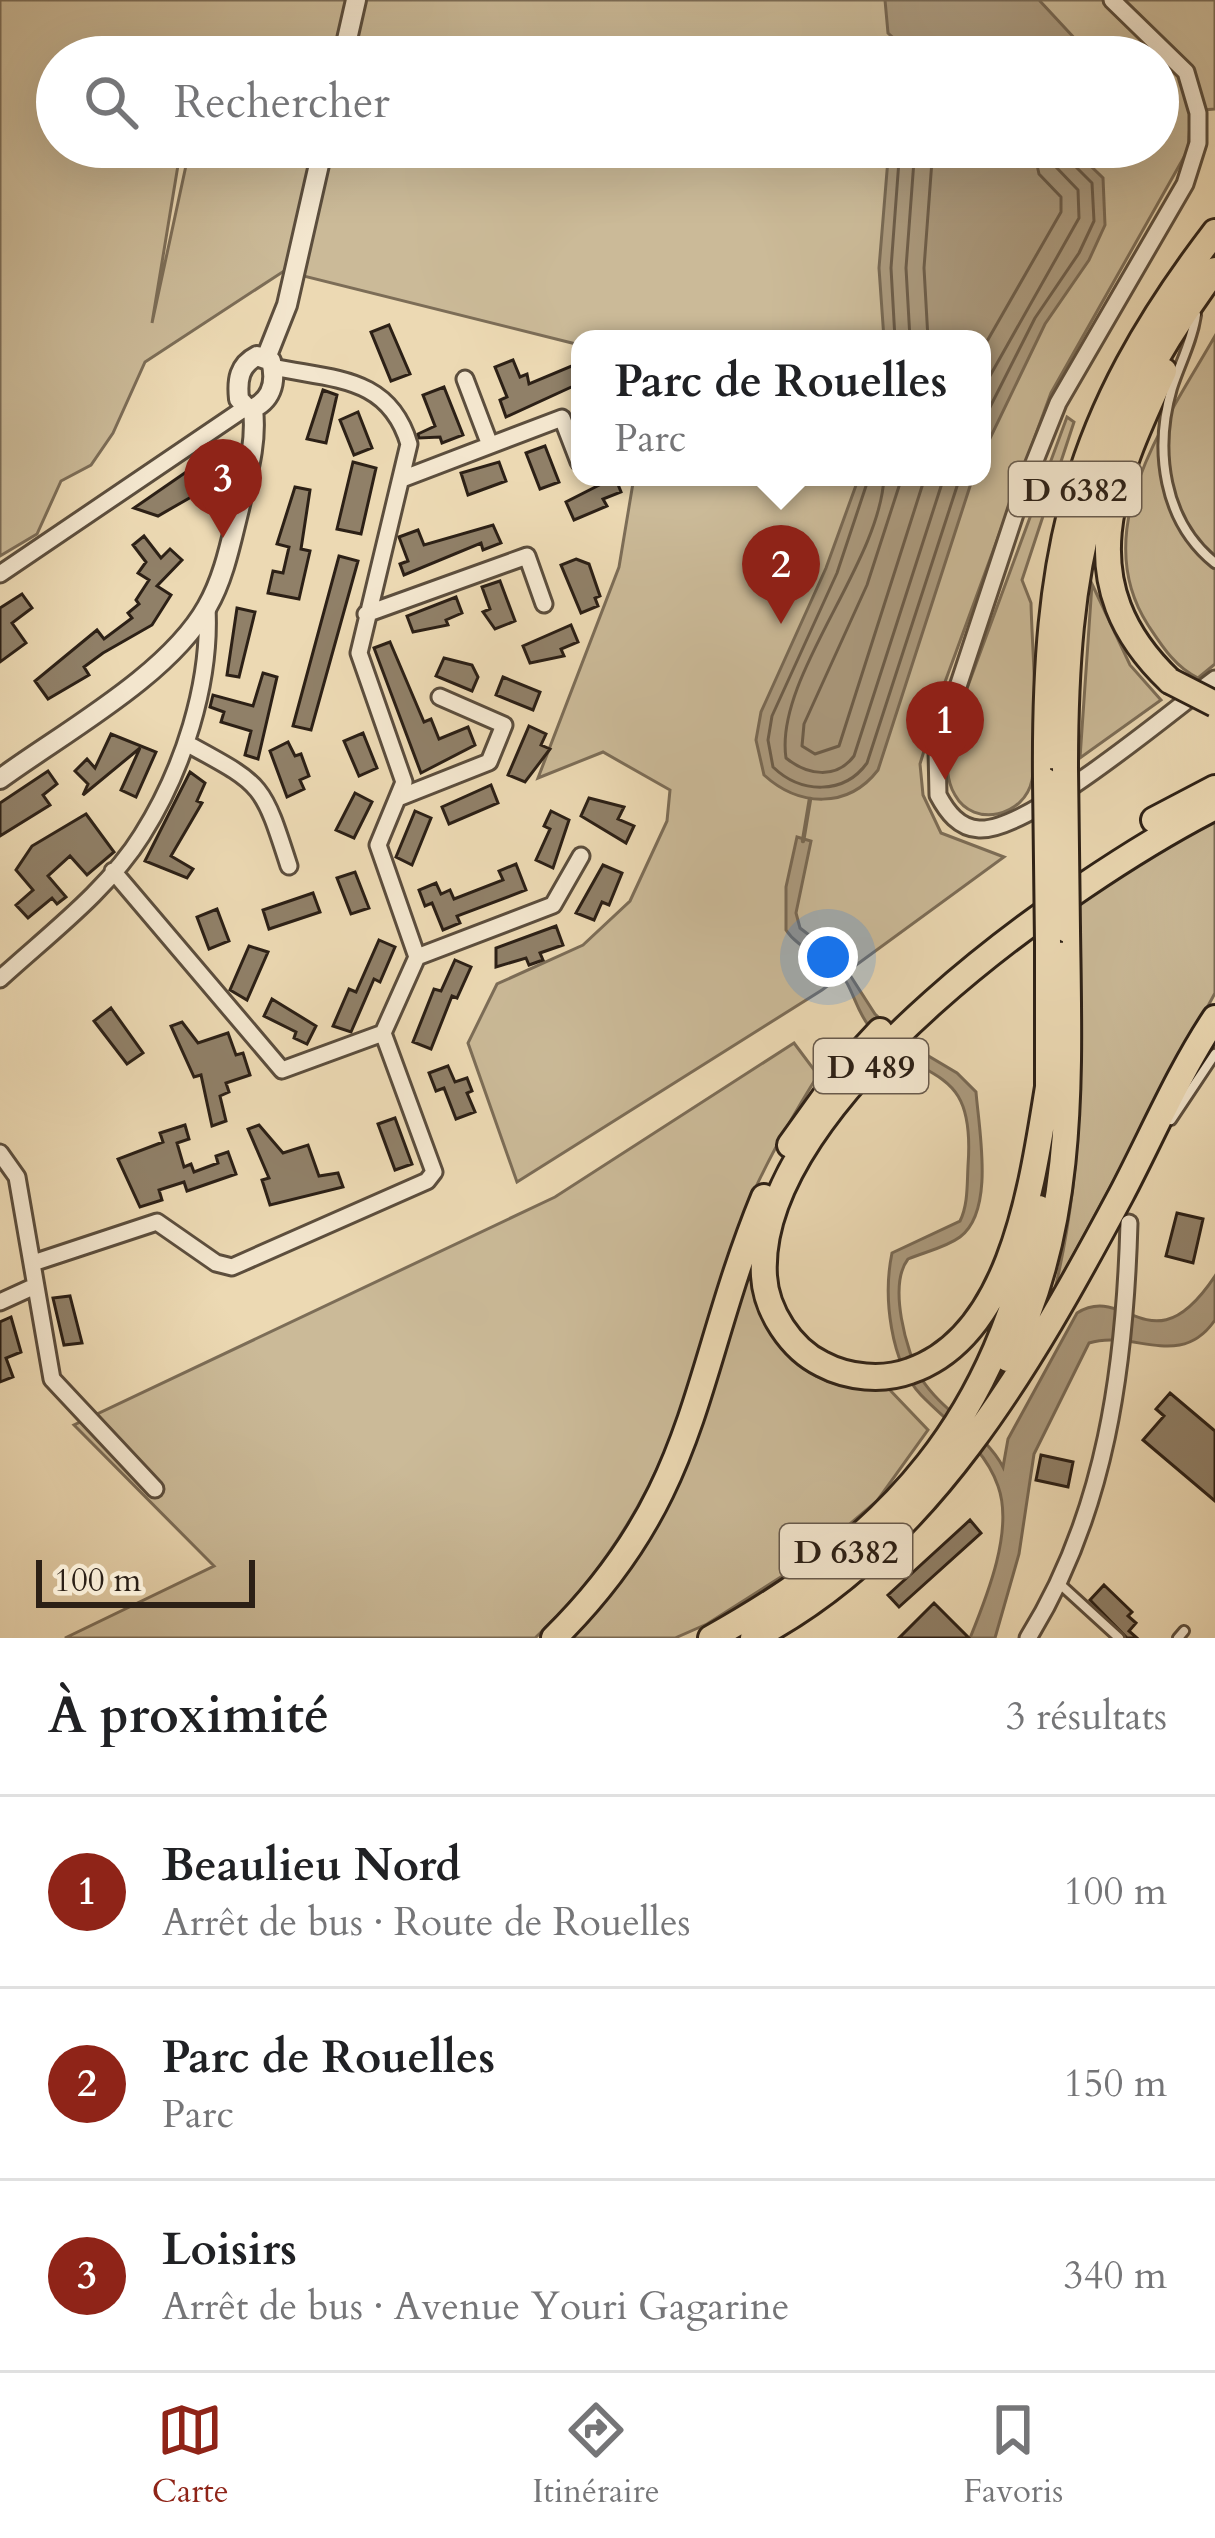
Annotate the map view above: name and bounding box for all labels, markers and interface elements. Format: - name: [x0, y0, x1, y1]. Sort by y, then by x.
- search box: [36, 36, 1179, 168]
- icon: search: [78, 69, 144, 135]
- text: Rechercher: [174, 72, 390, 133]
- popup: [571, 330, 991, 486]
- text: Parc de Rouelles: [614, 351, 948, 412]
- text: Parc: [614, 412, 686, 465]
- pin: 3: [184, 439, 262, 538]
- road number: D 6382: [1009, 462, 1141, 516]
- pin: 2: [742, 525, 820, 624]
- pin: 1: [906, 681, 984, 780]
- your location: [798, 927, 858, 987]
- road number: D 489: [814, 1039, 928, 1093]
- road number: D 6382: [780, 1524, 912, 1578]
- scale bar: [36, 1554, 255, 1607]
- text: 100 m: [54, 1558, 141, 1603]
- text: À proximité: [48, 1681, 329, 1751]
- text: 3 résultats: [1006, 1690, 1167, 1743]
- text: Beaulieu Nord: [162, 1835, 461, 1896]
- text: 1: [77, 1865, 97, 1918]
- text: 100 m: [1064, 1865, 1167, 1918]
- text: Arrêt de bus · Route de Rouelles: [162, 1896, 691, 1949]
- text: Parc de Rouelles: [162, 2027, 495, 2088]
- text: 2: [77, 2057, 97, 2110]
- text: 150 m: [1064, 2057, 1167, 2110]
- text: Parc: [162, 2088, 234, 2141]
- text: Loisirs: [162, 2219, 297, 2280]
- text: 3: [77, 2249, 97, 2302]
- text: 340 m: [1064, 2249, 1167, 2302]
- text: Arrêt de bus · Avenue Youri Gagarine: [162, 2280, 790, 2333]
- tab: Carte: [152, 2397, 229, 2514]
- tab: Itinéraire: [532, 2397, 660, 2514]
- tab: Favoris: [963, 2397, 1063, 2514]

